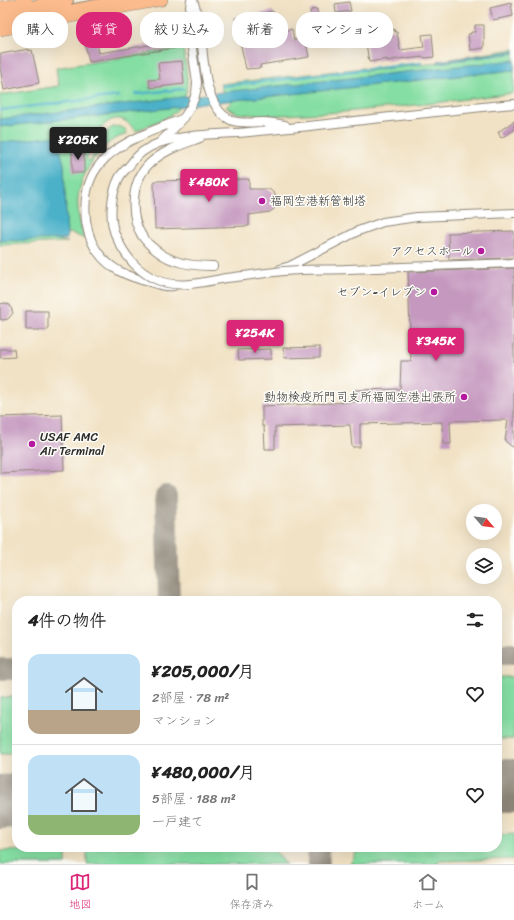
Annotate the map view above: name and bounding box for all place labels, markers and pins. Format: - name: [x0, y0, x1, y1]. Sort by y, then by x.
- pin: ¥205K: [50, 127, 106, 161]
- pin: ¥480K: [181, 169, 237, 203]
- place label: 福岡空港新管制塔: [270, 190, 366, 212]
- marker: 福岡空港新管制塔: [257, 196, 267, 206]
- place label: アクセスホール: [390, 240, 473, 262]
- marker: アクセスホール: [476, 246, 486, 256]
- place label: セブン-イレブン: [336, 281, 426, 303]
- marker: セブン-イレブン: [429, 287, 439, 297]
- pin: ¥254K: [227, 320, 283, 354]
- pin: ¥345K: [408, 328, 464, 362]
- place label: 動物検疫所門司支所福岡空港出張所: [264, 386, 456, 408]
- marker: 動物検疫所門司支所福岡空港出張所: [459, 392, 469, 402]
- place label: USAF AMC Air Terminal: [39, 426, 105, 462]
- marker: USAF AMC Air Terminal: [27, 439, 37, 449]

